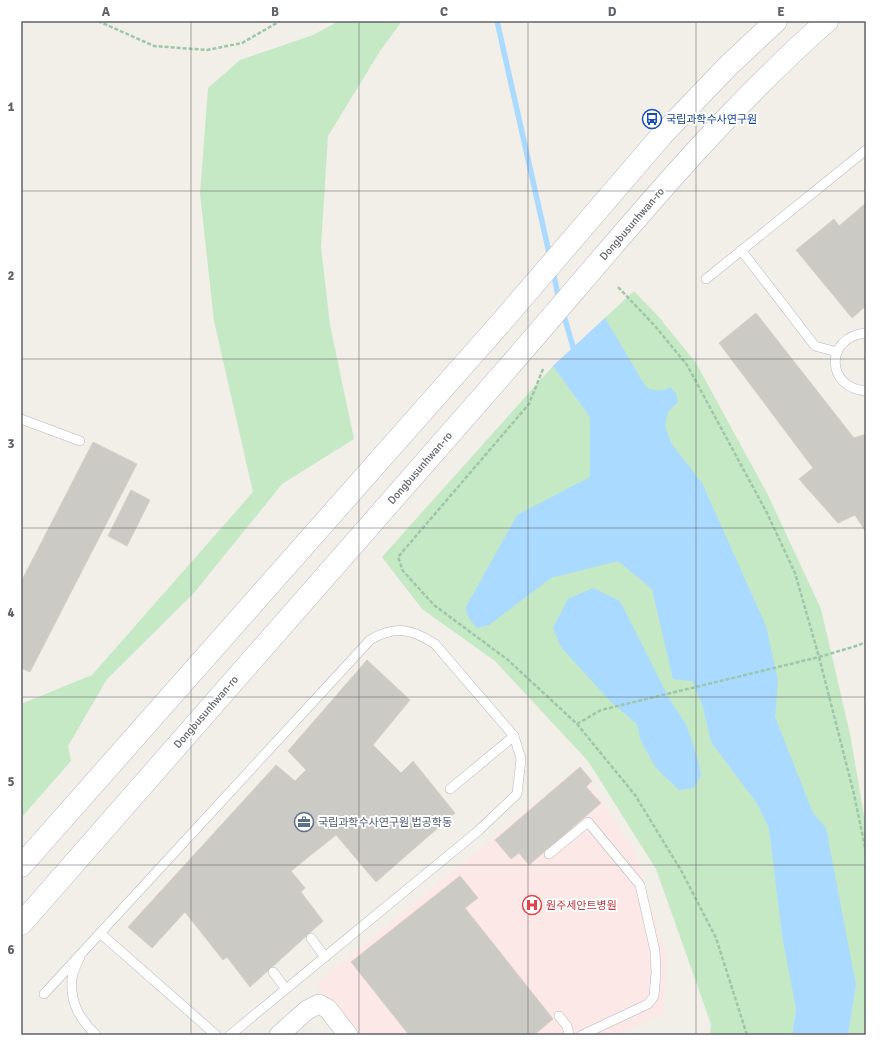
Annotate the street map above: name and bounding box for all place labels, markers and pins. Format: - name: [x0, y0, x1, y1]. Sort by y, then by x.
- bus stop icon: 국립과학수사연구원: [641, 108, 663, 130]
- place label: 국립과학수사연구원: [666, 113, 757, 126]
- office icon: 국립과학수사연구원 법공학동: [293, 811, 315, 833]
- place label: 국립과학수사연구원 법공학동: [318, 816, 452, 829]
- hospital icon: 원주세안트병원: [521, 894, 543, 916]
- place label: 원주세안트병원: [546, 899, 617, 912]

